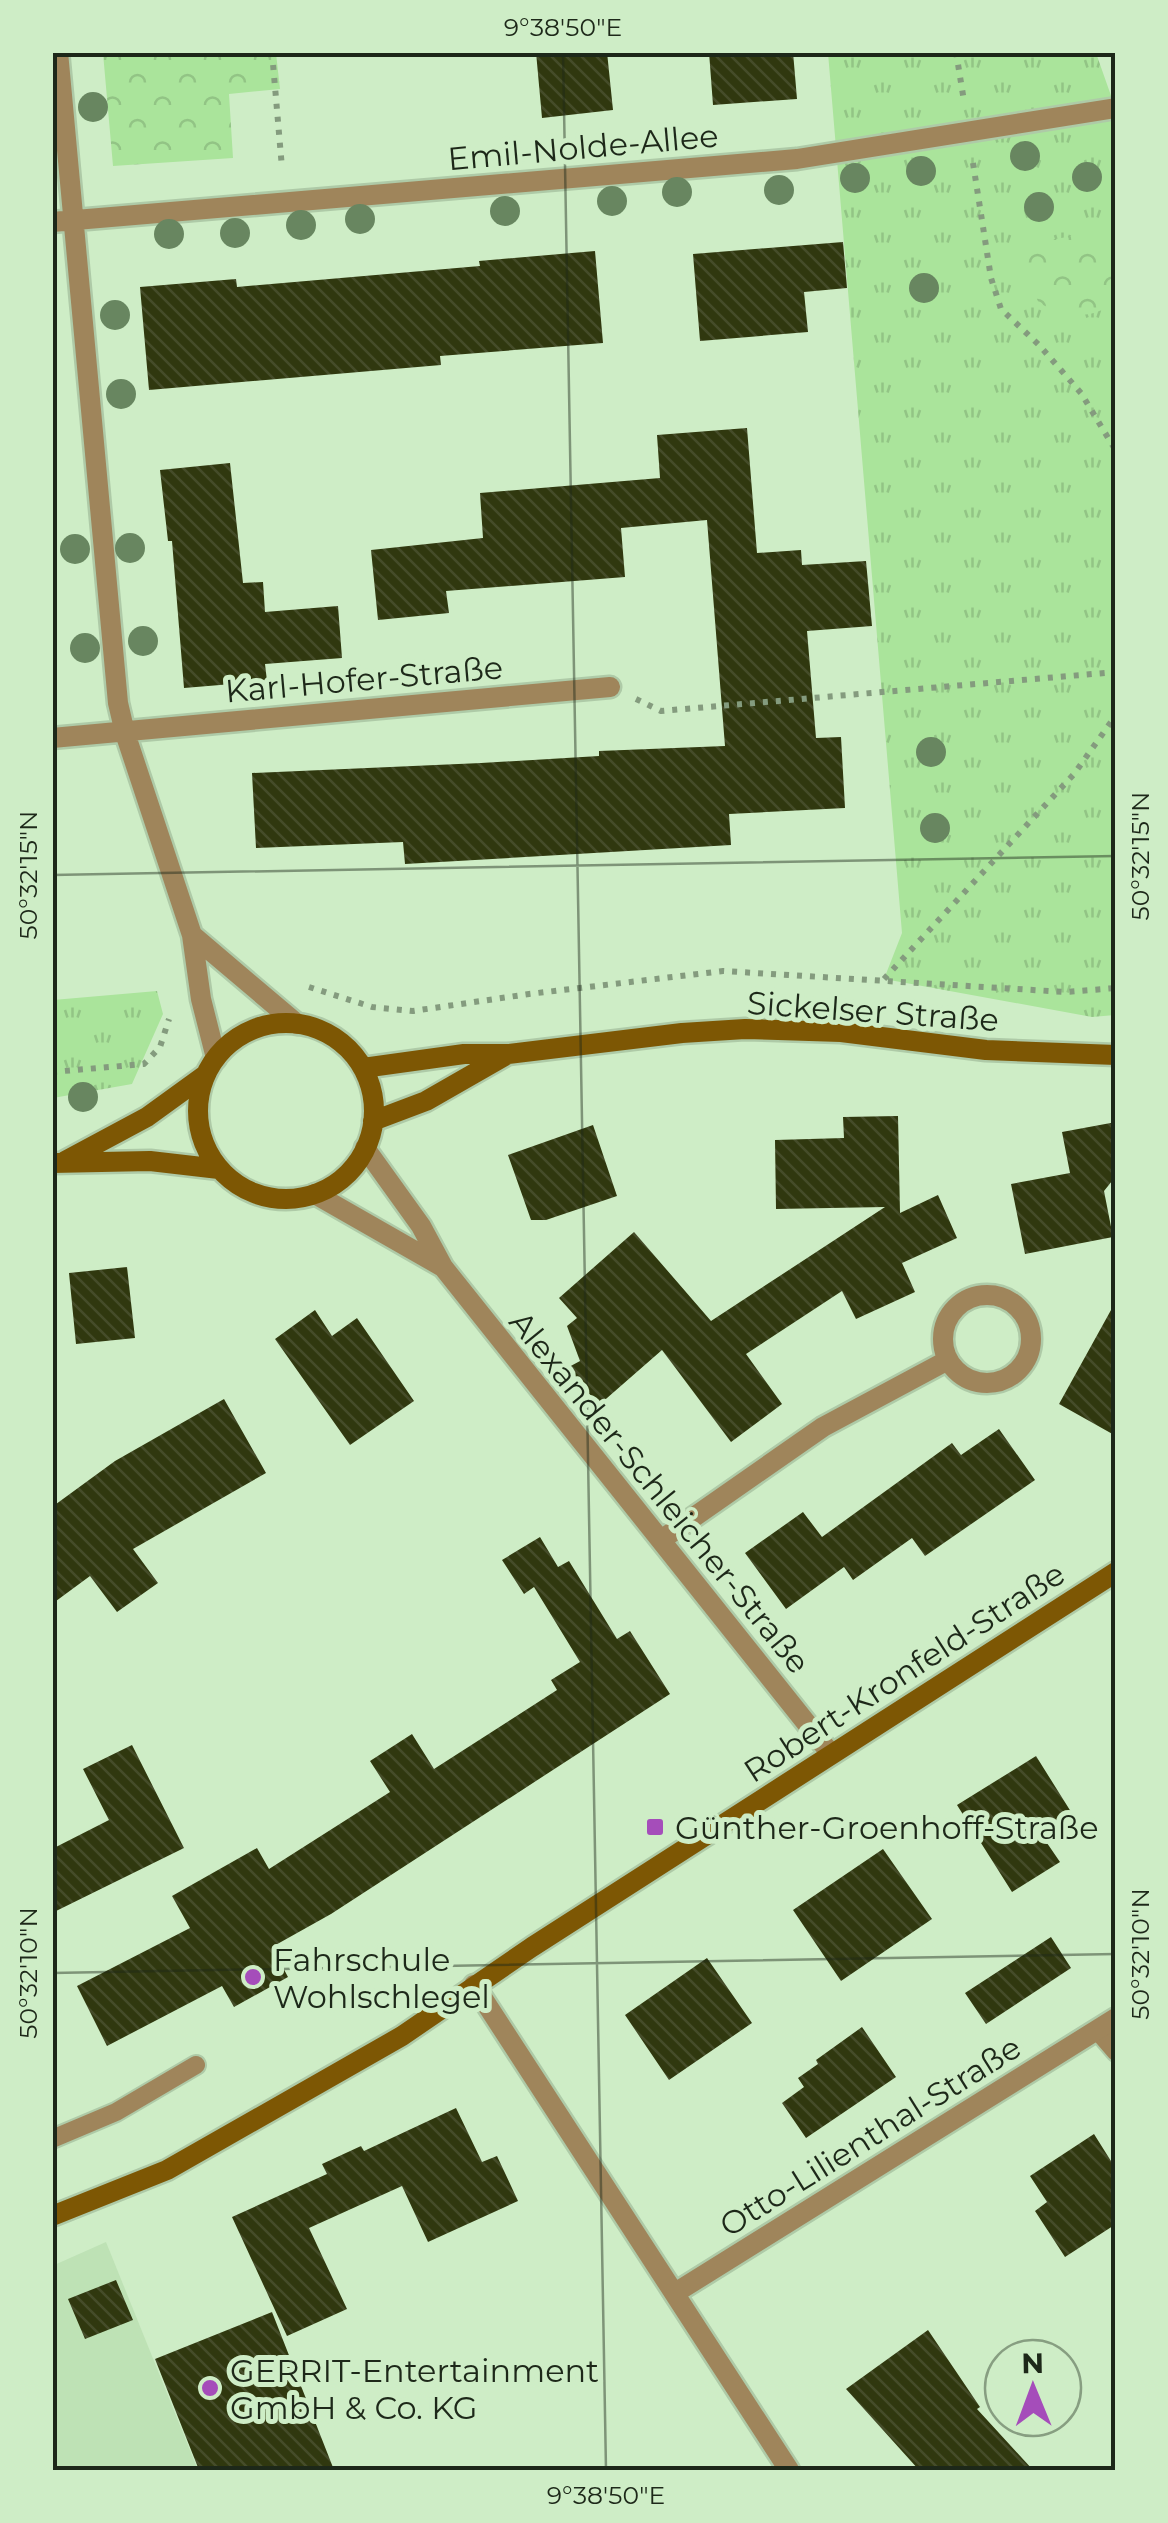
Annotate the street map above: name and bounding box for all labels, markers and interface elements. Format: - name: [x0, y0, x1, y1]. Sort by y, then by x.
- text: 9°38'50"E: [504, 12, 622, 42]
- street label: Emil-Nolde-Allee: [446, 116, 720, 178]
- street label: Karl-Hofer-Straße: [224, 647, 504, 711]
- text: 50°32'15"N: [1125, 792, 1155, 920]
- text: 50°32'15"N: [13, 811, 43, 939]
- street label: Sickelser Straße: [746, 983, 1000, 1039]
- street label: Alexander-Schleicher-Straße: [502, 1303, 818, 1681]
- street label: Robert-Kronfeld-Straße: [736, 1554, 1072, 1790]
- place label: Günther-Groenhoff-Straße: [675, 1808, 1099, 1847]
- marker: Günther-Groenhoff-Straße: [644, 1816, 666, 1838]
- text: 50°32'10"N: [1125, 1888, 1155, 2020]
- text: 50°32'10"N: [13, 1907, 43, 2039]
- place label: Fahrschule Wohlschlegel: [273, 1940, 490, 2016]
- marker: Fahrschule Wohlschlegel: [242, 1966, 264, 1988]
- street label: Otto-Lilienthal-Straße: [712, 2027, 1028, 2245]
- north arrow: [983, 2338, 1083, 2438]
- text: N: [1021, 2346, 1044, 2380]
- place label: GERRIT-Entertainment GmbH & Co. KG: [230, 2351, 599, 2427]
- marker: GERRIT-Entertainment GmbH & Co. KG: [199, 2377, 221, 2399]
- text: 9°38'50"E: [547, 2480, 665, 2510]

